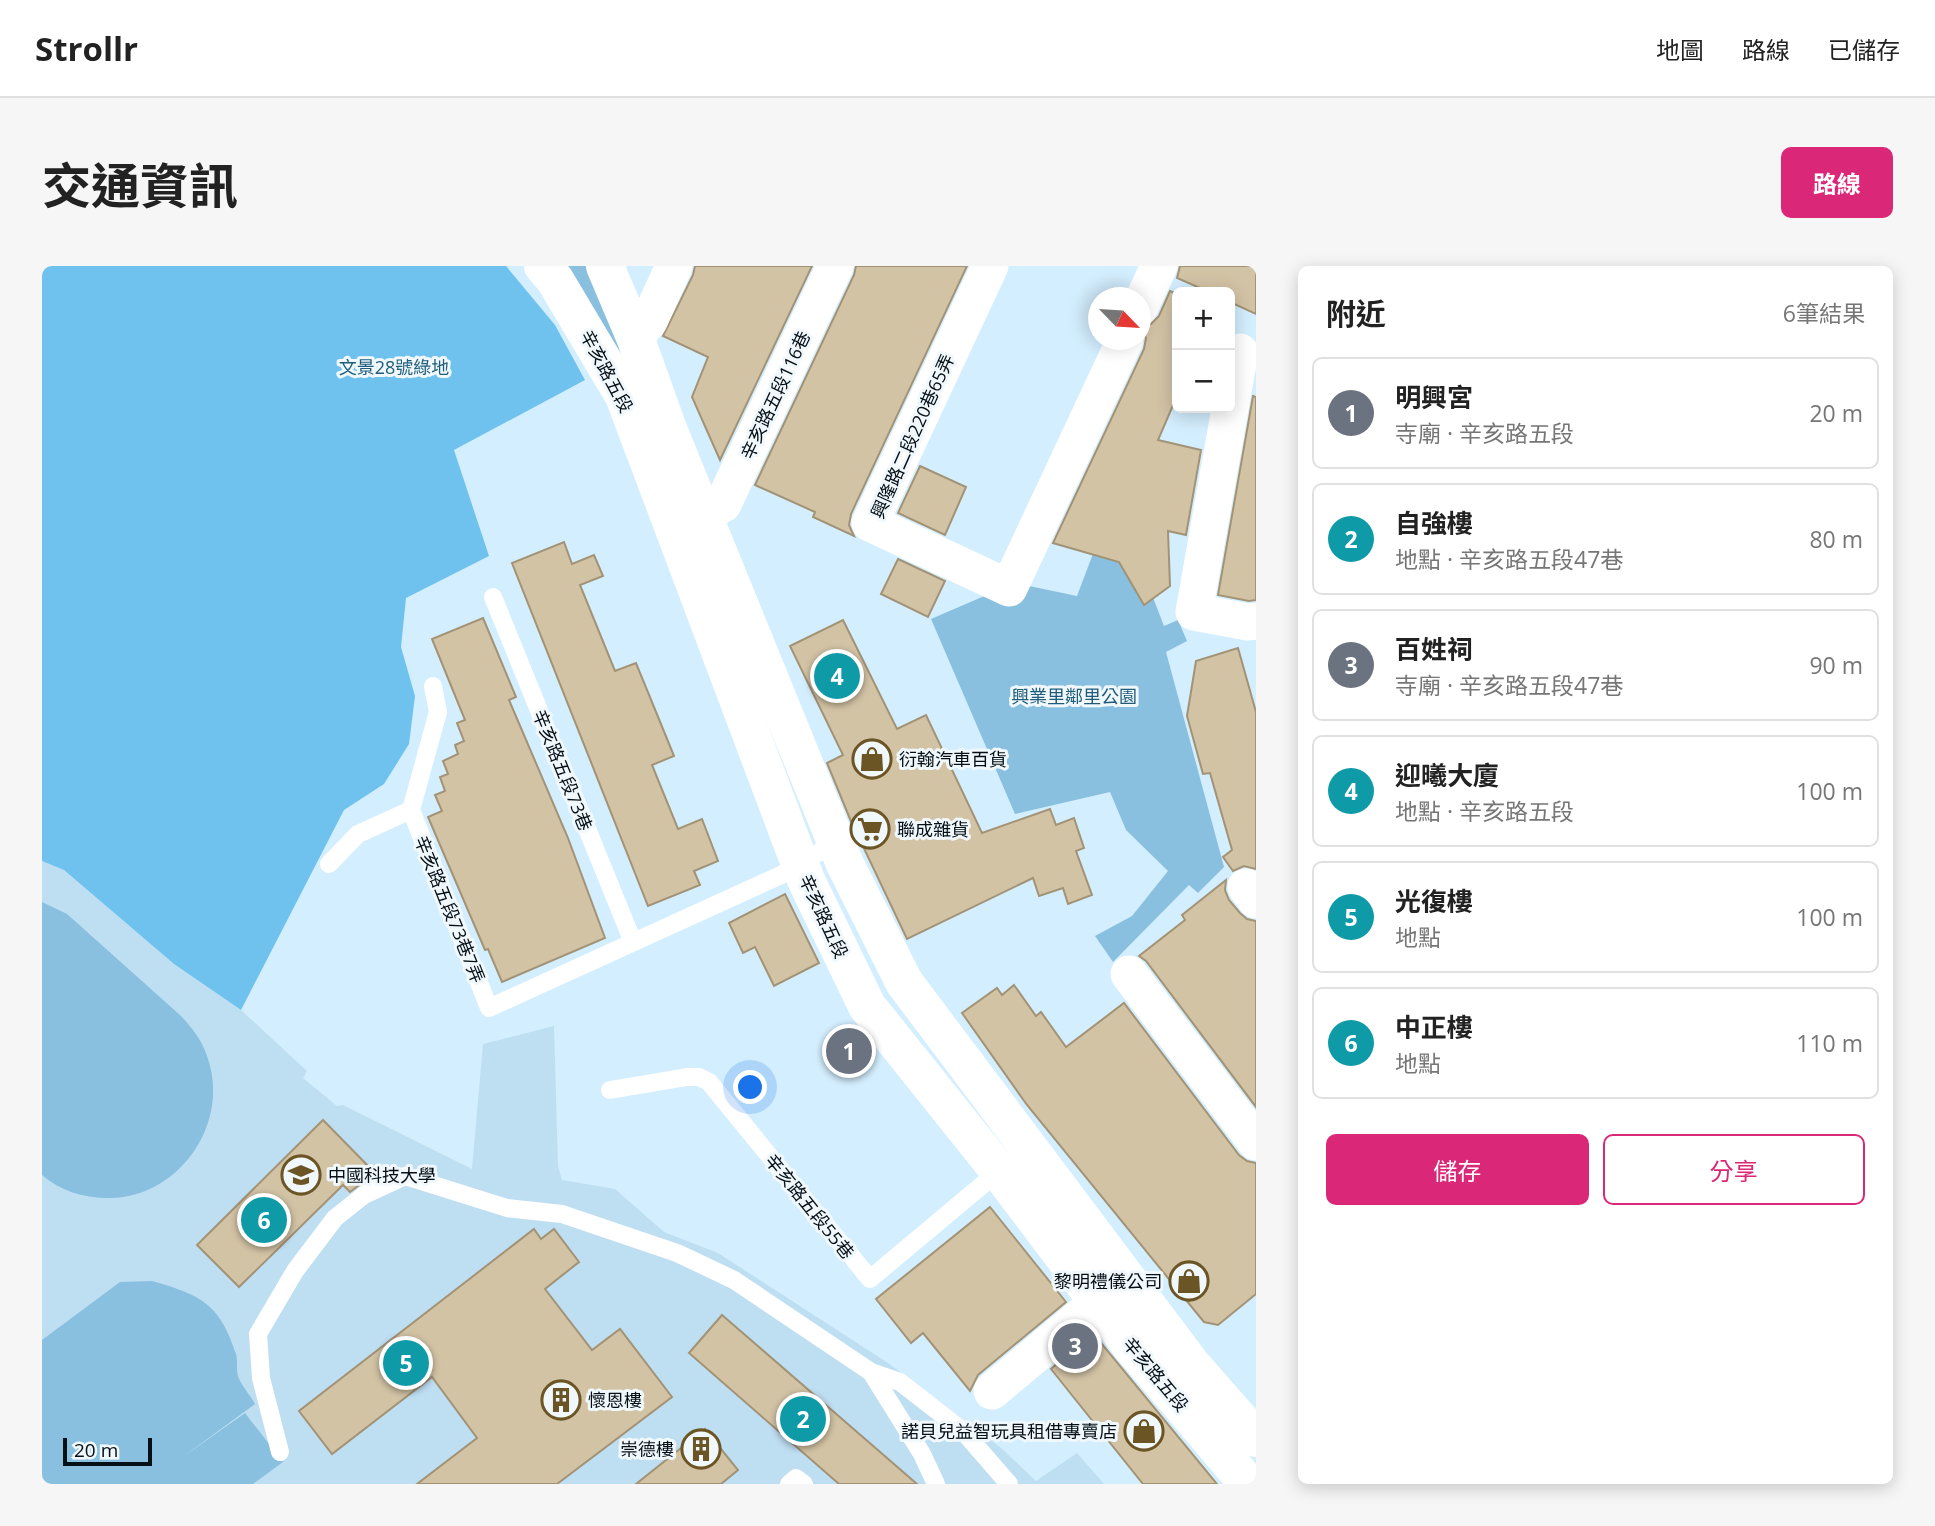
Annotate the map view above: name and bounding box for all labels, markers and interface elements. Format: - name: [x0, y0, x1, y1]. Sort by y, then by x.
- text: Strollr: [35, 26, 138, 71]
- text: 地圖: [1656, 33, 1704, 66]
- text: 路線: [1742, 33, 1790, 66]
- text: 已儲存: [1828, 33, 1900, 66]
- button: 路線: [1781, 147, 1893, 218]
- text: 交通資訊: [42, 152, 238, 218]
- north arrow: [1088, 287, 1151, 350]
- map controls: [1172, 287, 1235, 413]
- button: +: [1172, 287, 1235, 350]
- text: 附近: [1326, 293, 1386, 334]
- text: 6筆結果: [1783, 297, 1865, 329]
- street label: 辛亥路五段: [575, 326, 639, 416]
- street label: 辛亥路五段116巷: [735, 327, 815, 463]
- street label: 興隆路二段220巷65弄: [865, 350, 959, 522]
- button: −: [1172, 350, 1235, 413]
- park label: 文景28號綠地: [339, 355, 449, 379]
- text: 明興宮: [1395, 379, 1473, 415]
- text: 1: [1344, 397, 1358, 429]
- text: 20 m: [1809, 397, 1863, 429]
- text: 寺廟 · 辛亥路五段: [1395, 417, 1574, 449]
- text: 自強樓: [1395, 505, 1473, 541]
- text: 2: [1344, 523, 1358, 555]
- text: 80 m: [1809, 523, 1863, 555]
- text: 地點 · 辛亥路五段47巷: [1395, 543, 1623, 575]
- text: 百姓祠: [1395, 631, 1473, 667]
- text: 3: [1344, 649, 1358, 681]
- text: 90 m: [1809, 649, 1863, 681]
- pin: 4: [814, 650, 860, 702]
- text: 寺廟 · 辛亥路五段47巷: [1395, 669, 1623, 701]
- park label: 興業里鄰里公園: [1011, 684, 1137, 708]
- street label: 辛亥路五段73巷: [528, 706, 598, 834]
- shop icon: 衍翰汽車百貨: [851, 738, 893, 780]
- place label: 衍翰汽車百貨: [899, 747, 1007, 771]
- text: 迎曦大廈: [1395, 757, 1499, 793]
- text: 4: [1344, 775, 1358, 807]
- text: 100 m: [1796, 775, 1863, 807]
- text: 地點 · 辛亥路五段: [1395, 795, 1574, 827]
- supermarket icon: 聯成雜貨: [849, 808, 891, 850]
- place label: 聯成雜貨: [897, 817, 969, 841]
- street label: 辛亥路五段73巷7弄: [409, 832, 491, 986]
- street label: 辛亥路五段: [794, 870, 854, 962]
- text: 光復樓: [1395, 883, 1473, 919]
- text: 5: [1344, 901, 1358, 933]
- text: 100 m: [1796, 901, 1863, 933]
- text: 地點: [1395, 921, 1441, 953]
- text: 中正樓: [1395, 1009, 1473, 1045]
- pin: 1: [826, 1025, 872, 1077]
- text: 6: [1344, 1027, 1358, 1059]
- text: 110 m: [1796, 1027, 1863, 1059]
- text: 地點: [1395, 1047, 1441, 1079]
- your location: [733, 1070, 767, 1104]
- button: 儲存: [1326, 1134, 1589, 1205]
- button: 分享: [1603, 1134, 1865, 1205]
- street label: 辛亥路五段55巷: [760, 1148, 860, 1264]
- school or university icon: 中國科技大學: [280, 1154, 322, 1196]
- place label: 中國科技大學: [328, 1163, 436, 1187]
- pin: 6: [241, 1194, 287, 1246]
- shop icon: 黎明禮儀公司: [1168, 1260, 1210, 1302]
- place label: 黎明禮儀公司: [1054, 1269, 1162, 1293]
- pin: 3: [1052, 1320, 1098, 1372]
- street label: 辛亥路五段: [1118, 1332, 1194, 1416]
- pin: 5: [383, 1337, 429, 1389]
- building icon: 懷恩樓: [540, 1379, 582, 1421]
- place label: 懷恩樓: [588, 1388, 642, 1412]
- pin: 2: [780, 1393, 826, 1445]
- shop icon: 諾貝兒益智玩具租借專賣店: [1123, 1410, 1165, 1452]
- place label: 諾貝兒益智玩具租借專賣店: [901, 1419, 1117, 1443]
- building icon: 崇德樓: [680, 1428, 722, 1470]
- scale bar: [63, 1435, 152, 1467]
- text: 20 m: [74, 1437, 118, 1463]
- place label: 崇德樓: [620, 1437, 674, 1461]

